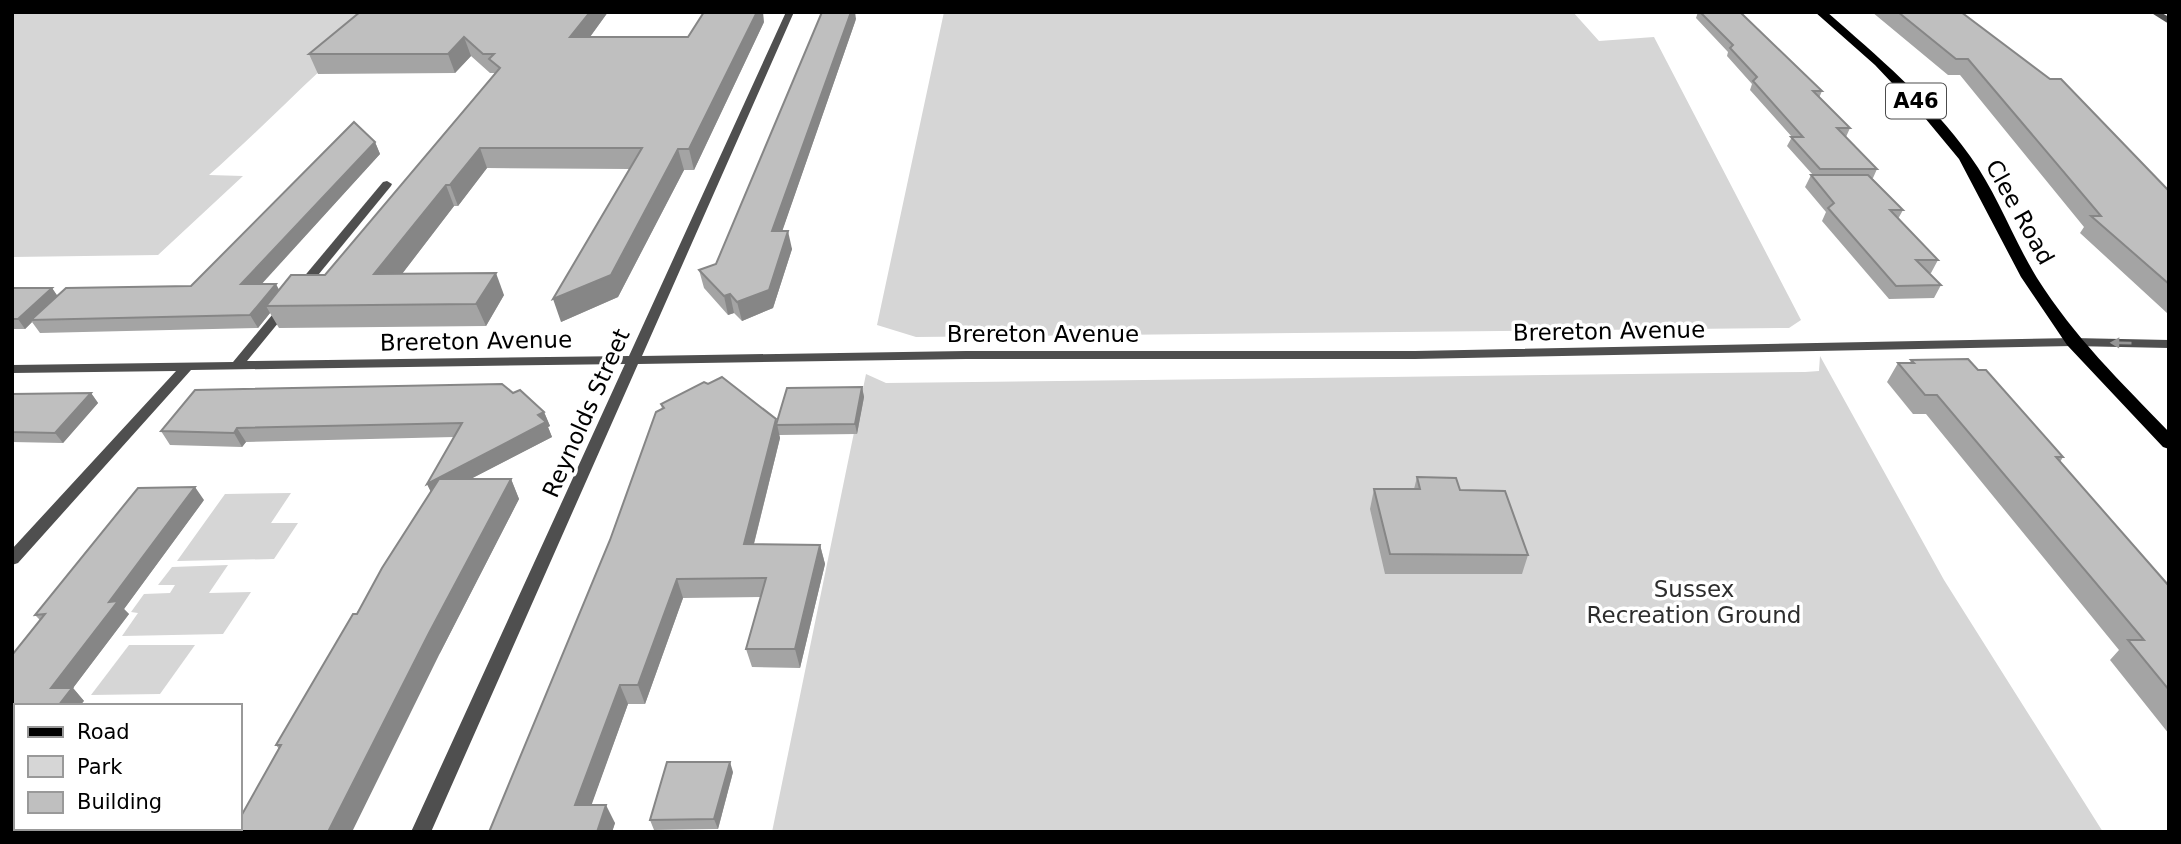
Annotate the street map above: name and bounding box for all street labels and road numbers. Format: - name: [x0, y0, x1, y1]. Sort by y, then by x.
- road number: A46: [1886, 84, 1946, 119]
- street label: Clee Road: [1981, 155, 2059, 269]
- street label: Brereton Avenue: [1513, 316, 1705, 346]
- street label: Brereton Avenue: [947, 321, 1139, 347]
- street label: Reynolds Street: [537, 325, 635, 501]
- street label: Brereton Avenue: [380, 326, 572, 356]

